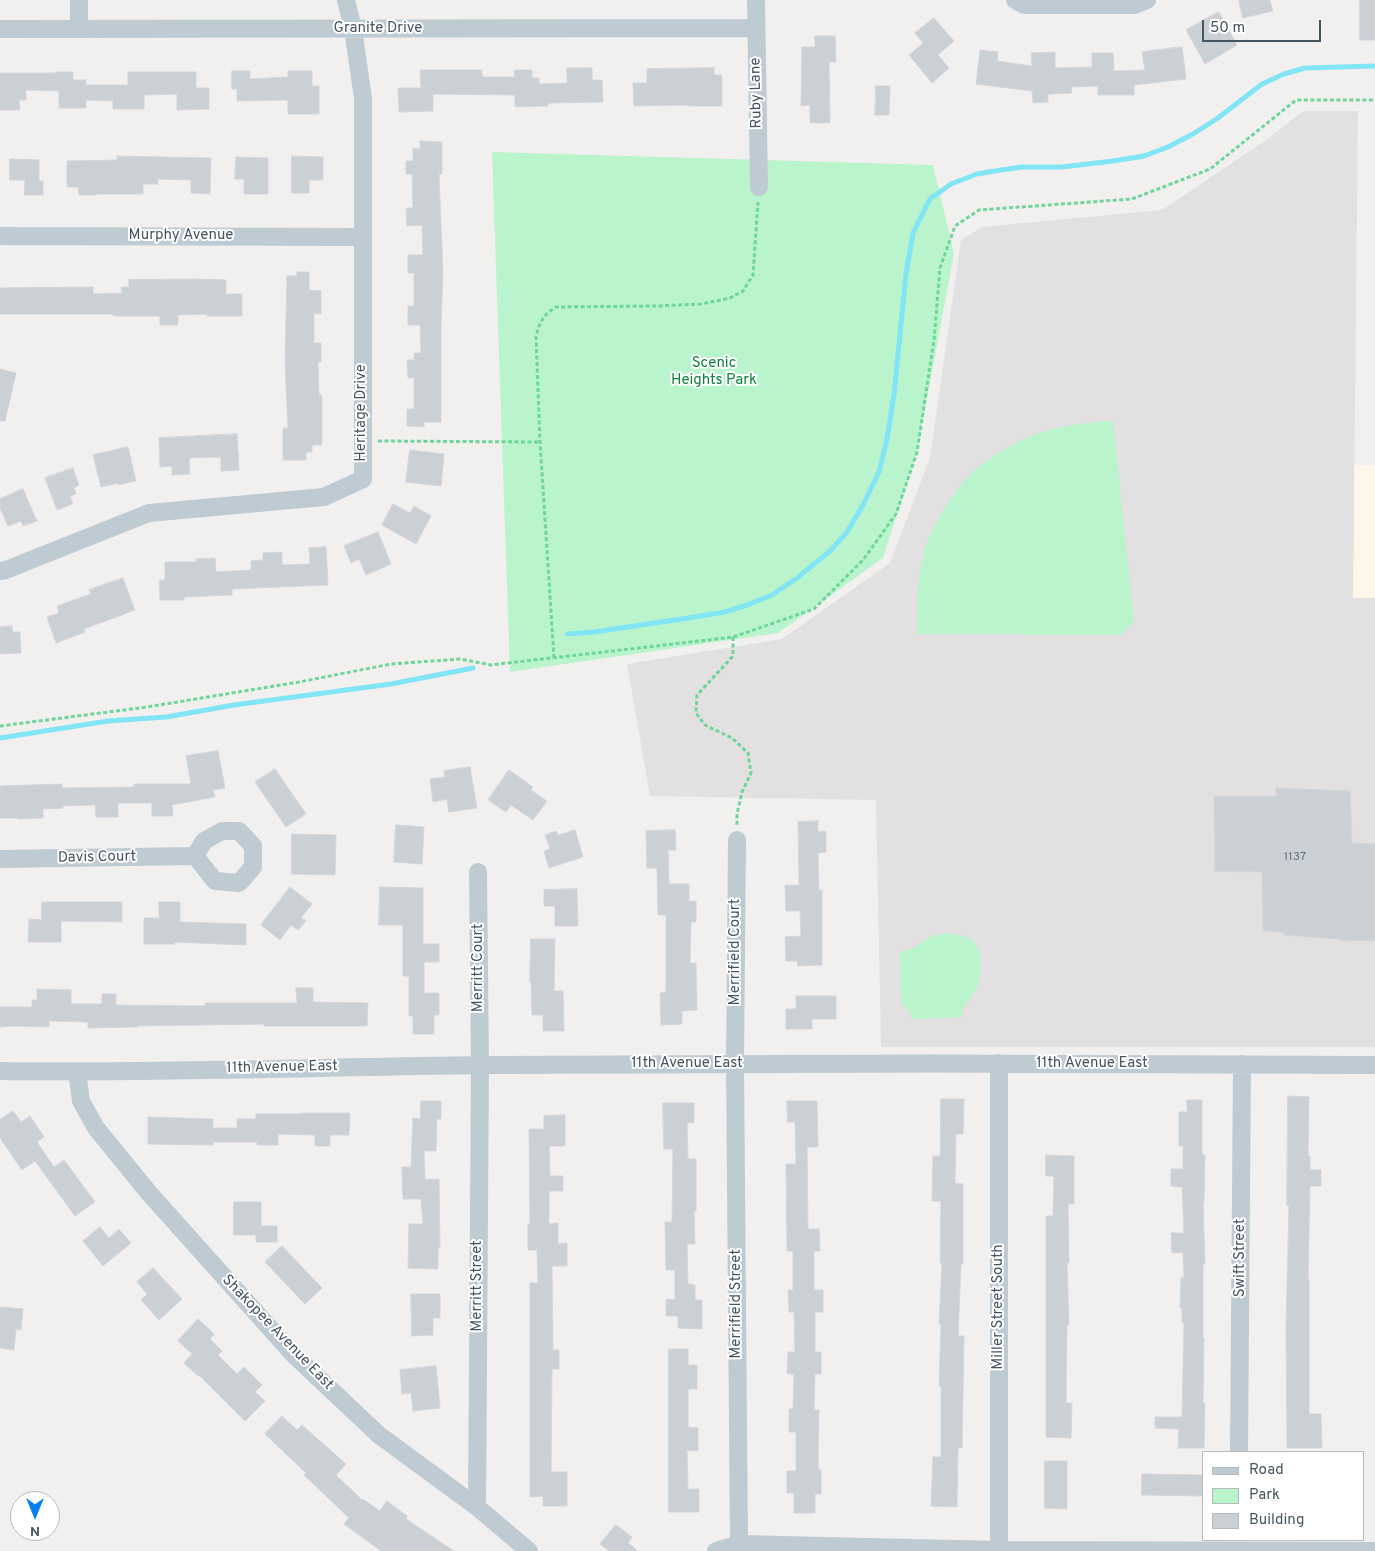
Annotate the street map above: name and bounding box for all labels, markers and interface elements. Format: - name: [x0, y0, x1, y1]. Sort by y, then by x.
- scale bar: [1205, 10, 1324, 42]
- text: 50 m: [1210, 19, 1245, 38]
- street label: Granite Drive: [334, 20, 422, 38]
- street label: Ruby Lane: [747, 57, 767, 129]
- street label: Murphy Avenue: [129, 227, 233, 245]
- park label: Scenic Heights Park: [671, 355, 757, 390]
- street label: Heritage Drive: [353, 364, 371, 462]
- street label: Davis Court: [58, 848, 136, 868]
- house number: 1137: [1284, 851, 1306, 865]
- street label: Merrifield Court: [727, 899, 745, 1005]
- street label: Merritt Court: [470, 924, 488, 1012]
- street label: 11th Avenue East: [631, 1055, 743, 1073]
- street label: 11th Avenue East: [1036, 1055, 1148, 1073]
- street label: 11th Avenue East: [226, 1058, 338, 1078]
- street label: Swift Street: [1232, 1219, 1250, 1297]
- street label: Merritt Street: [469, 1240, 487, 1332]
- street label: Miller Street South: [990, 1244, 1008, 1370]
- street label: Merrifield Street: [728, 1249, 746, 1359]
- street label: Shakopee Avenue East: [217, 1272, 337, 1394]
- legend: [1202, 1451, 1365, 1541]
- text: Road: [1249, 1461, 1284, 1480]
- text: Park: [1249, 1486, 1280, 1505]
- north arrow: [10, 1491, 60, 1541]
- text: Building: [1249, 1511, 1304, 1530]
- text: N: [30, 1522, 40, 1539]

